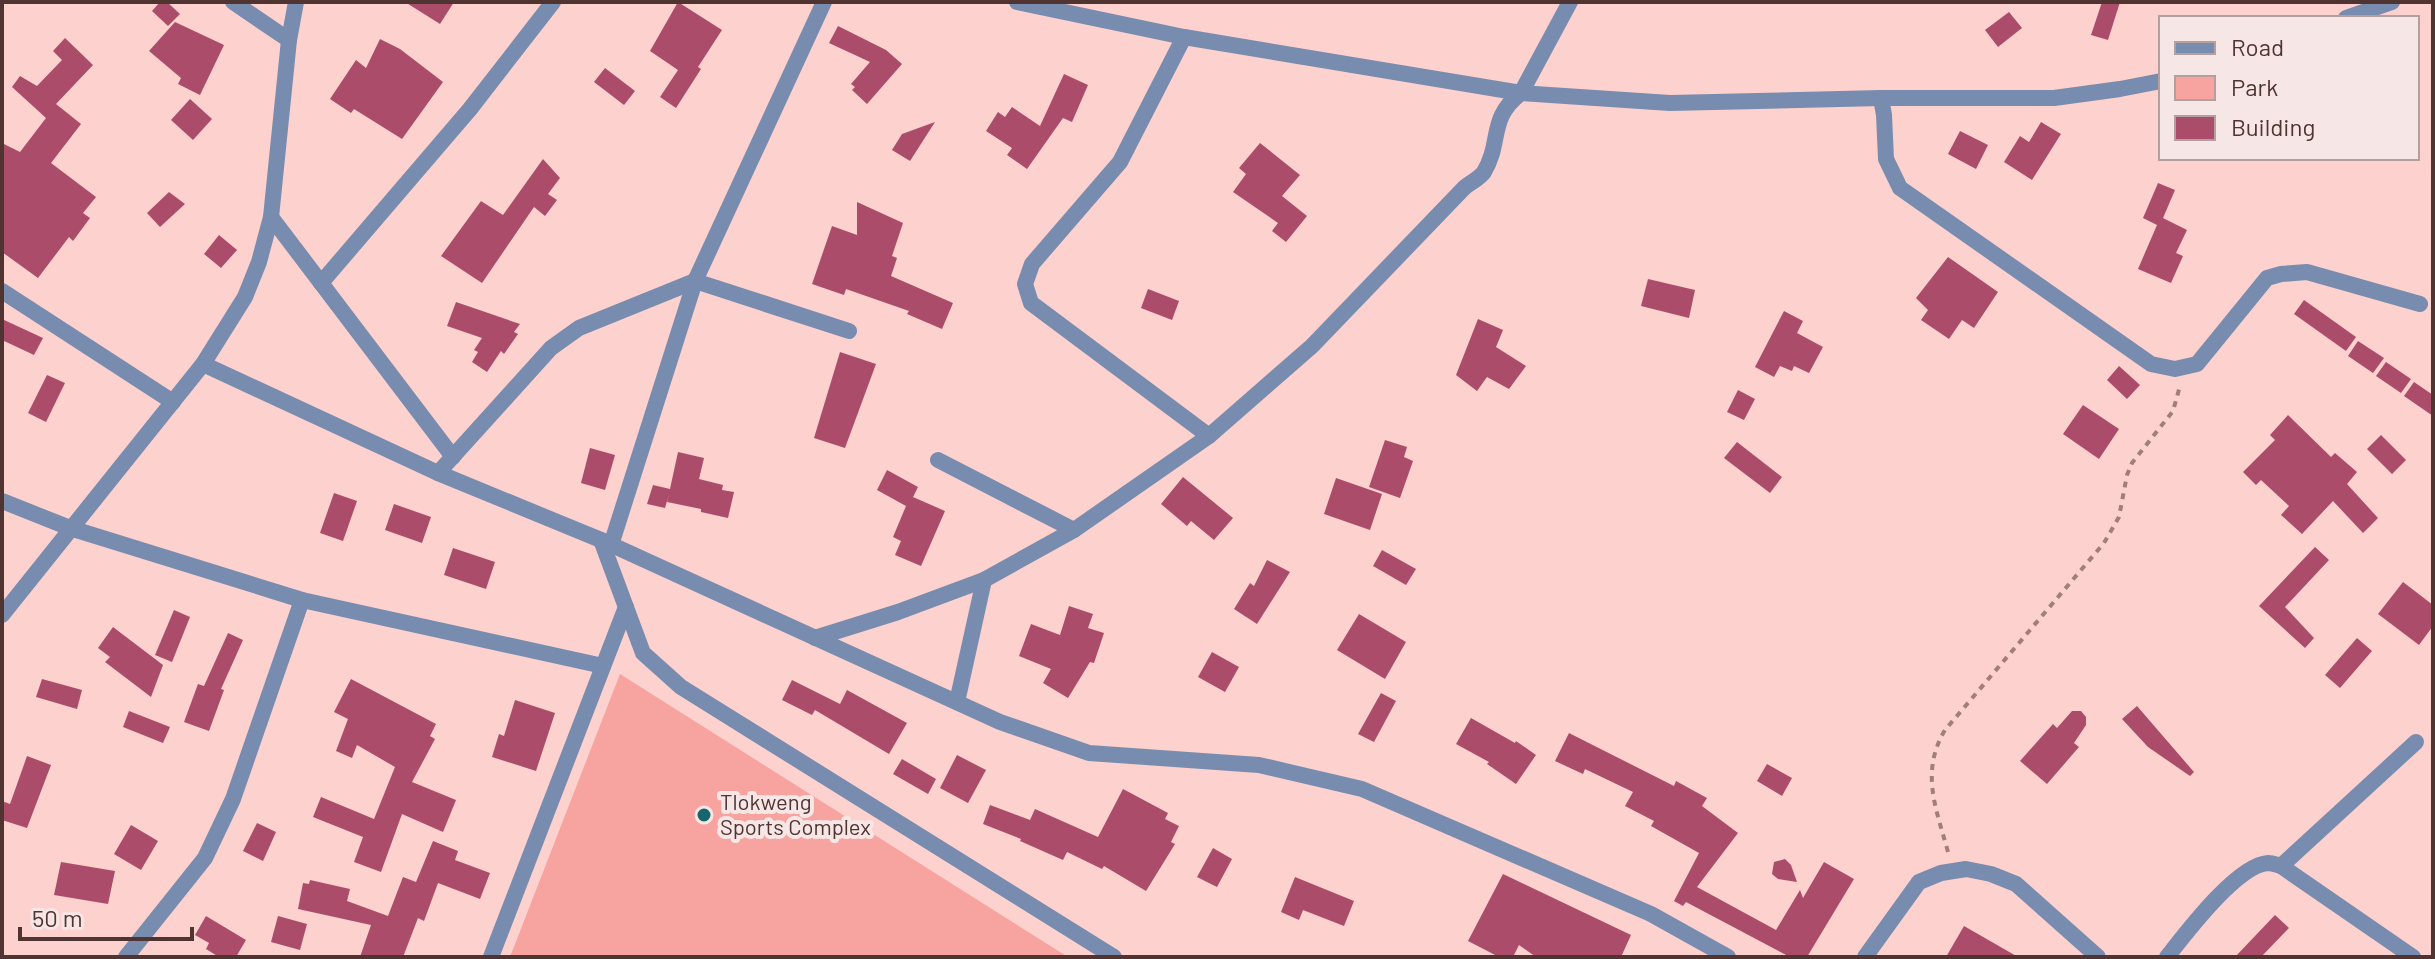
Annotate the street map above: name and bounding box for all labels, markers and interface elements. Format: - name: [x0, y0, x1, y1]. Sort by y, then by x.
- legend: [2159, 16, 2419, 160]
- text: Road: [2231, 32, 2284, 61]
- text: Park: [2231, 72, 2278, 101]
- text: Building: [2231, 112, 2315, 141]
- place label: Tlokweng Sports Complex: [720, 788, 871, 839]
- marker: Tlokweng Sports Complex: [695, 806, 713, 824]
- scale bar: [20, 891, 192, 941]
- text: 50 m: [32, 903, 83, 932]

